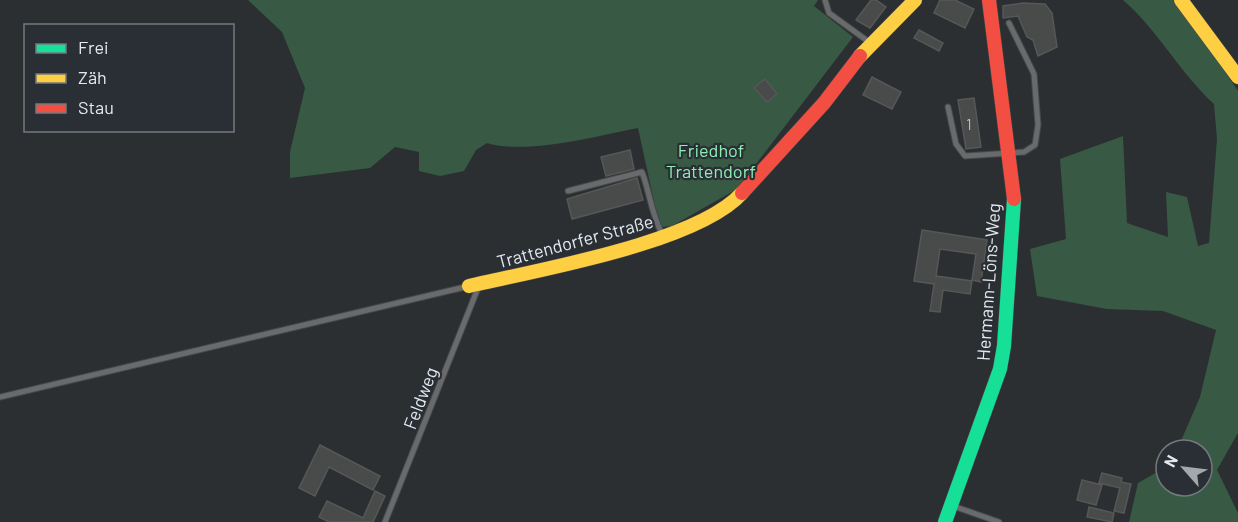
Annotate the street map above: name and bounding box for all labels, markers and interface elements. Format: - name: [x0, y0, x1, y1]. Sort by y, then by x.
- legend: [24, 24, 234, 132]
- text: Frei: [78, 36, 109, 58]
- text: Zäh: [78, 66, 107, 88]
- text: Stau: [78, 96, 114, 118]
- house number: 1: [966, 115, 972, 133]
- park label: Friedhof Trattendorf: [666, 139, 756, 182]
- street label: Hermann-Löns-Weg: [972, 203, 1004, 361]
- street label: Trattendorfer Straße: [494, 210, 656, 272]
- street label: Feldweg: [398, 364, 442, 432]
- north arrow: [1154, 438, 1214, 498]
- text: N: [1159, 452, 1181, 470]

